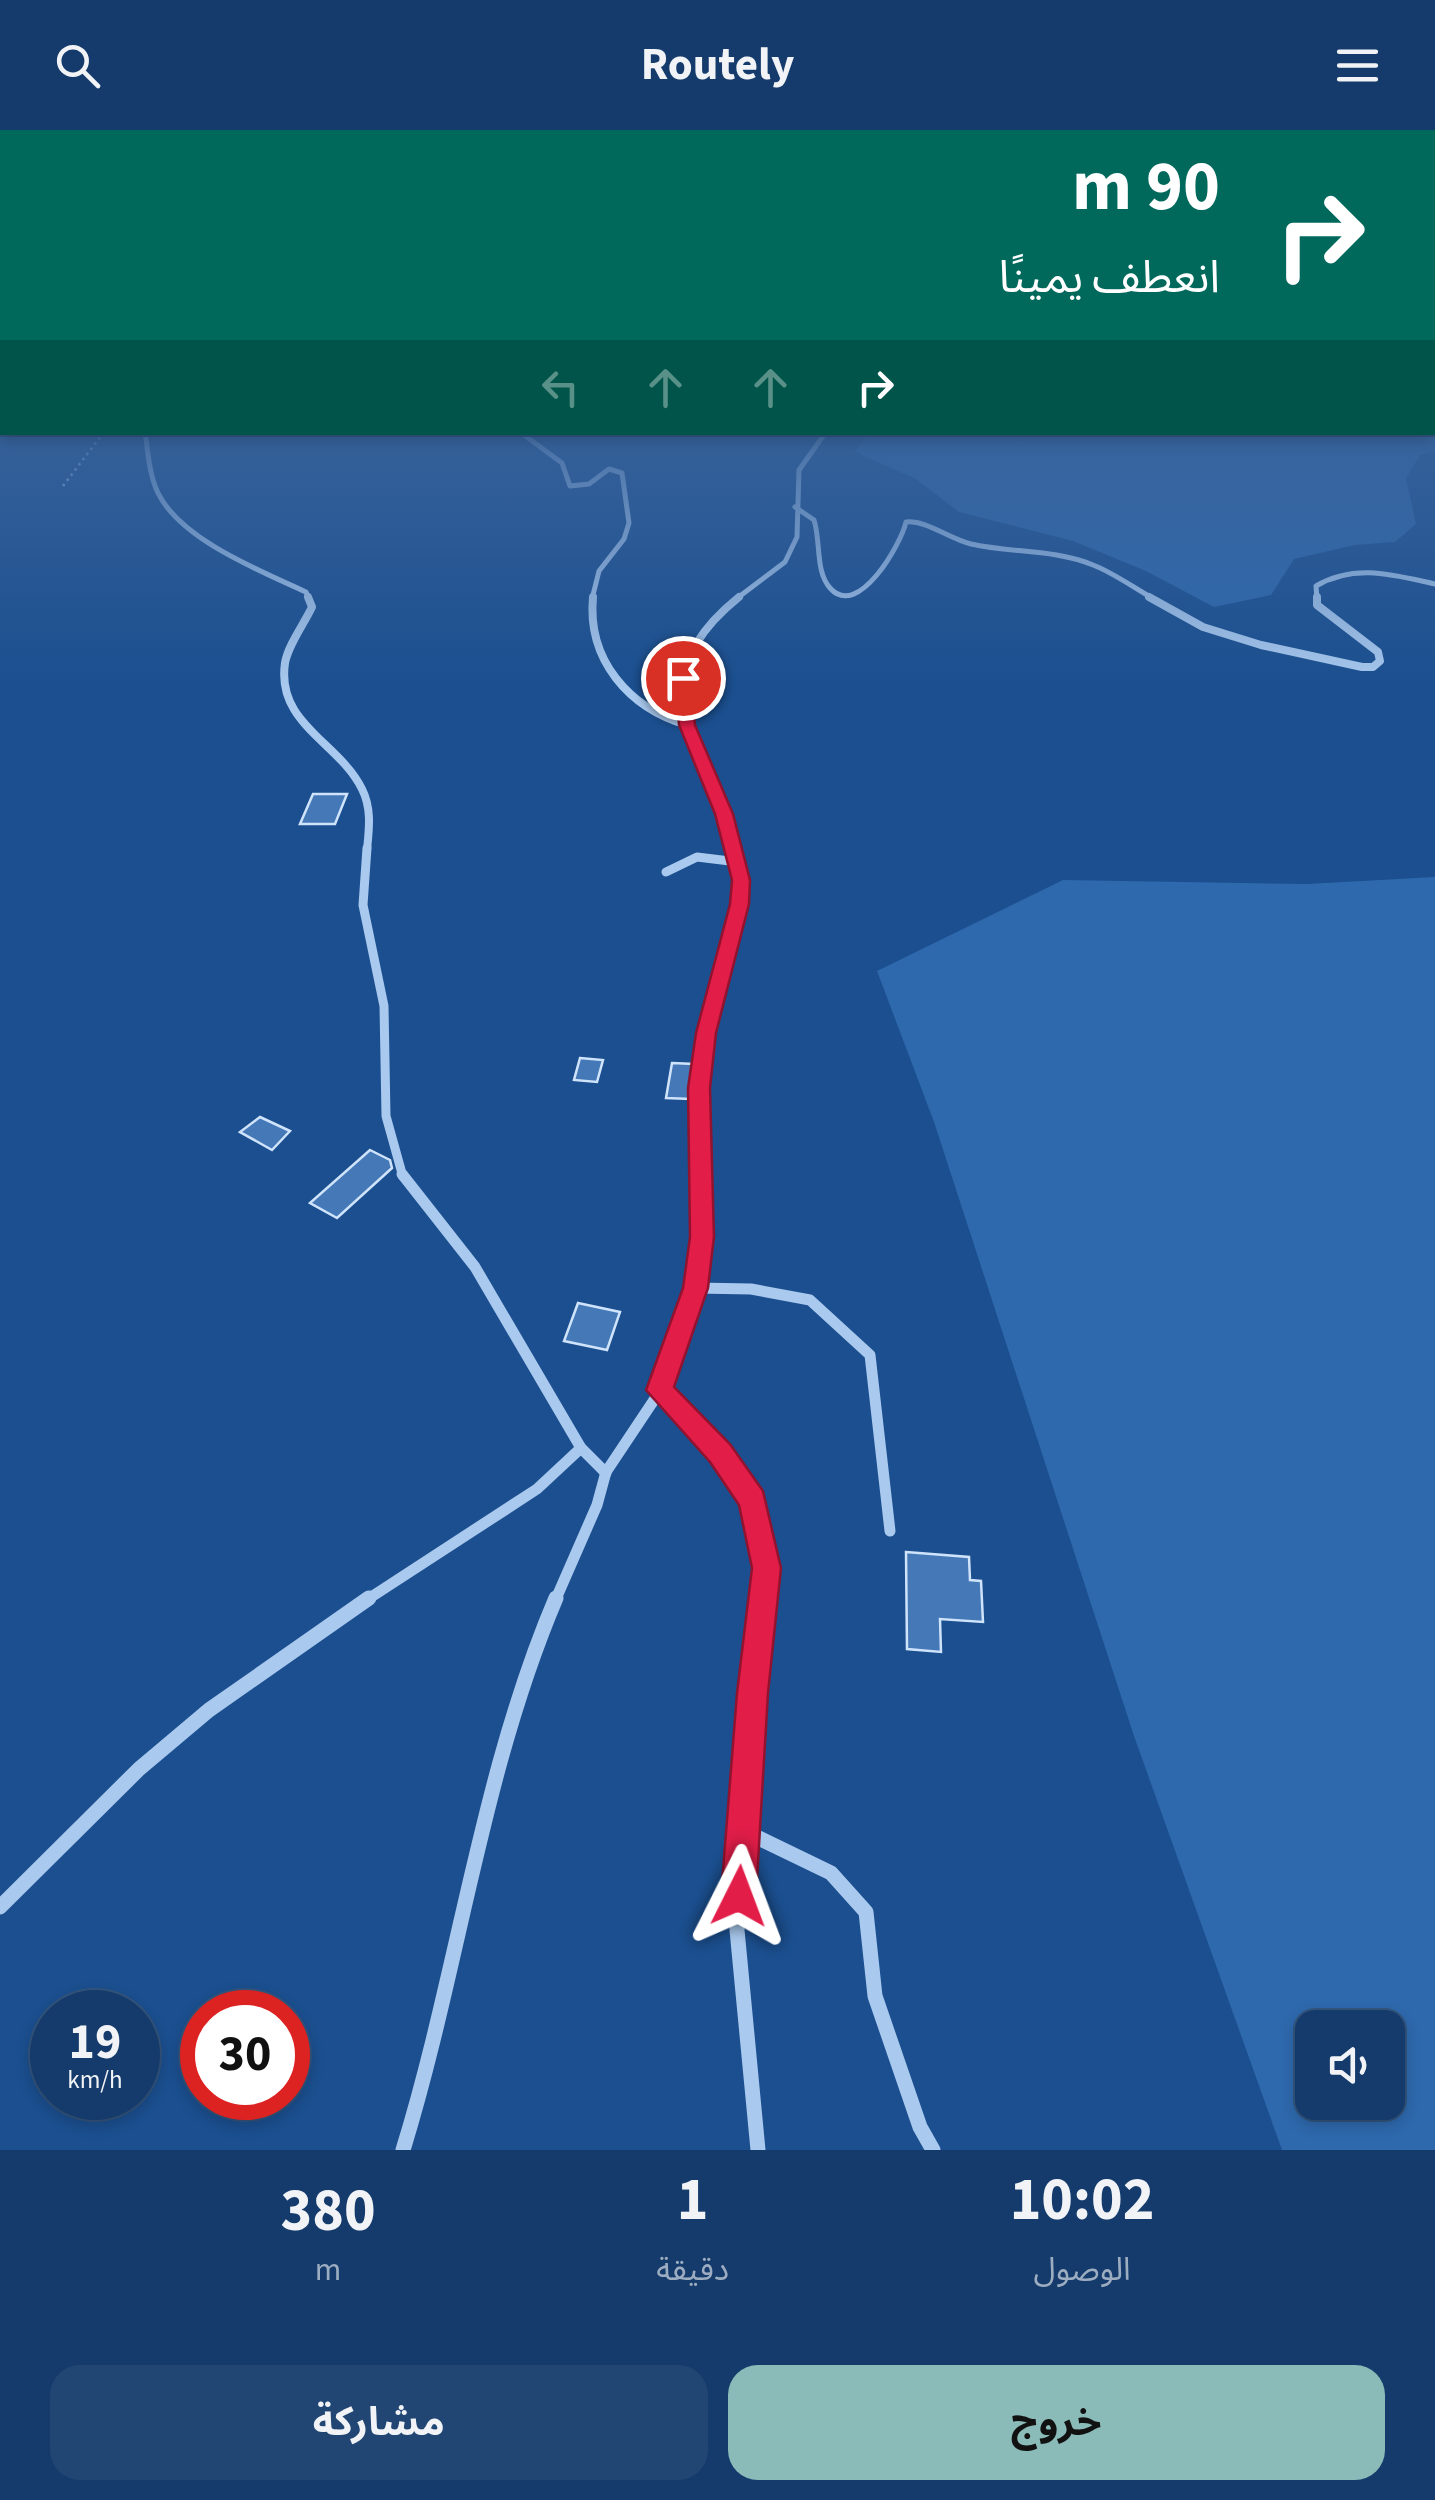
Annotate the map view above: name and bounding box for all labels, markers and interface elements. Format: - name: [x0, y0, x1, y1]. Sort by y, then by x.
- text: Routely: [641, 33, 794, 97]
- icon: search: [50, 38, 105, 93]
- icon: menu: [1330, 38, 1385, 93]
- text: 90 m: [1072, 137, 1220, 237]
- icon: right: [1255, 170, 1385, 300]
- text: انعطف يمينًا: [999, 246, 1220, 310]
- icon: left: [533, 360, 588, 415]
- icon: ahead: [638, 360, 693, 415]
- icon: ahead: [743, 360, 798, 415]
- icon: right: [848, 360, 903, 415]
- pin: [641, 636, 726, 721]
- icon: arrive: [656, 651, 711, 706]
- position arrow: [687, 1844, 791, 1948]
- speed limit sign: 30: [180, 1990, 310, 2120]
- text: 19: [69, 2007, 121, 2078]
- map controls: [1295, 2010, 1405, 2120]
- button: sound: [1295, 2010, 1405, 2120]
- text: km/h: [67, 2062, 123, 2098]
- text: 1: [677, 2158, 709, 2243]
- text: 10:02: [1010, 2158, 1154, 2243]
- text: 380: [281, 2169, 376, 2254]
- text: m: [315, 2247, 341, 2293]
- text: دقيقة: [656, 2247, 729, 2293]
- text: الوصول: [1033, 2247, 1131, 2293]
- button: مشاركة: [50, 2365, 708, 2480]
- button: خروج: [728, 2365, 1385, 2480]

